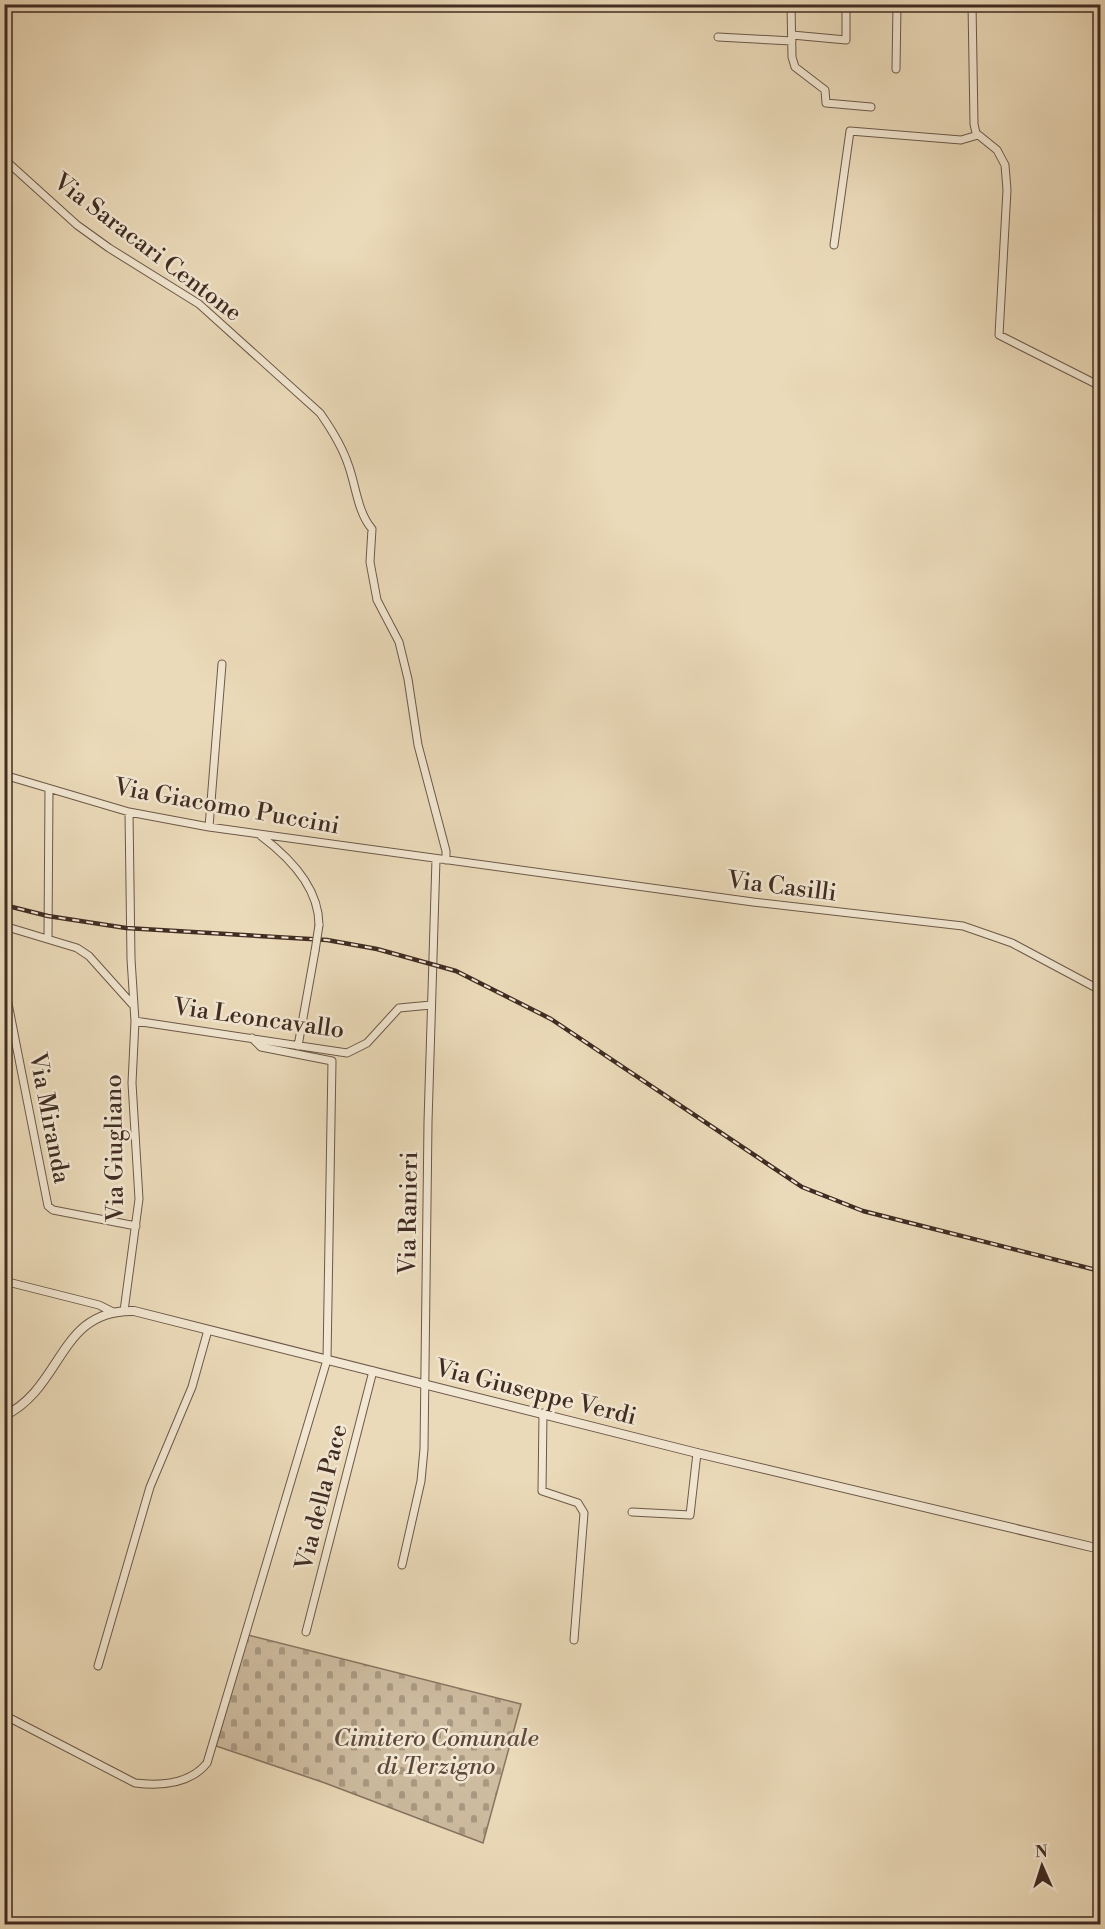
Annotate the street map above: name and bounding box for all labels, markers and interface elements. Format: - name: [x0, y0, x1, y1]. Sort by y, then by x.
- street label: Via Saracari Centone: [46, 167, 248, 328]
- street label: Via Giacomo Puccini: [111, 772, 342, 842]
- street label: Via Casilli: [724, 865, 838, 909]
- street label: Via Leoncavallo: [170, 992, 346, 1046]
- street label: Via Miranda: [21, 1049, 77, 1187]
- street label: Via Giugliano: [99, 1074, 131, 1223]
- street label: Via Ranieri: [393, 1151, 425, 1276]
- street label: Via Giuseppe Verdi: [431, 1353, 640, 1433]
- street label: Via della Pace: [289, 1421, 355, 1574]
- park label: Cimitero Comunale di Terzigno: [333, 1724, 539, 1782]
- north arrow: [1012, 1836, 1072, 1896]
- text: N: [1034, 1842, 1048, 1862]

